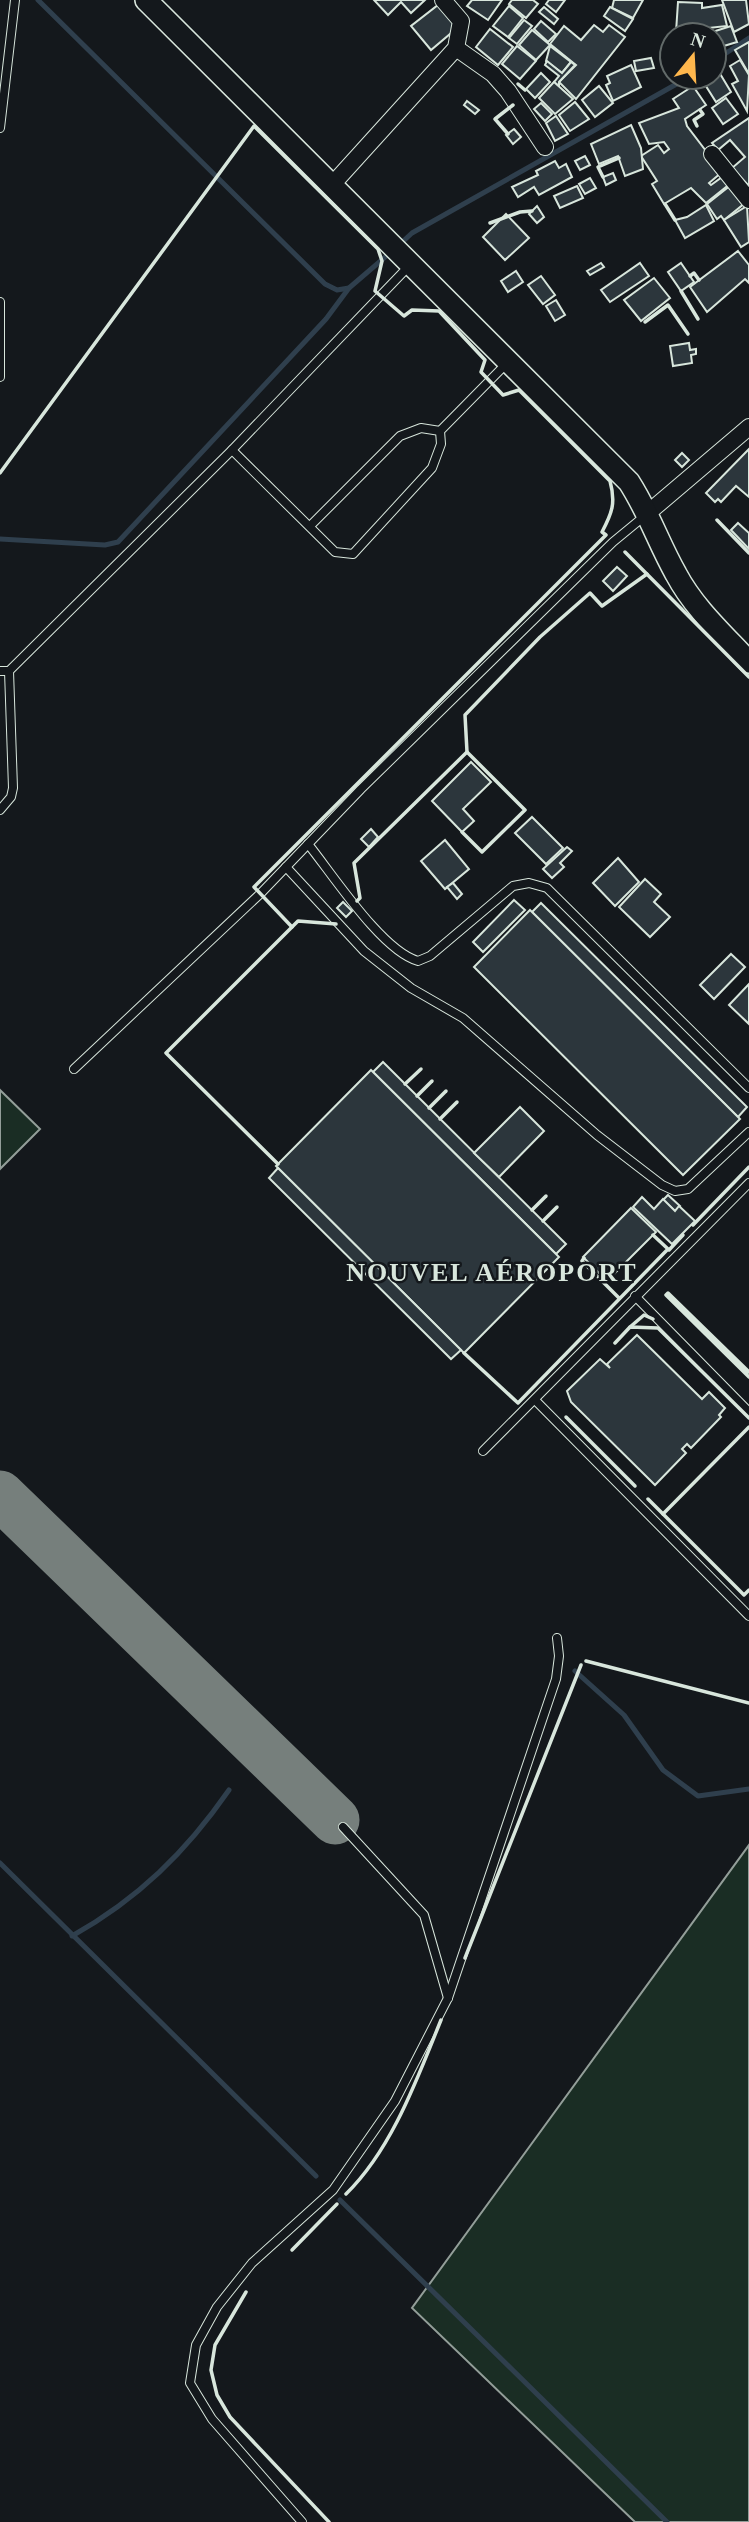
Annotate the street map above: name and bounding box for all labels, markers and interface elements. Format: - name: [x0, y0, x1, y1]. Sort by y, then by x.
- north arrow: [658, 21, 728, 91]
- text: N: [688, 28, 708, 52]
- district label: NOUVEL AÉROPORT: [346, 1258, 638, 1287]

